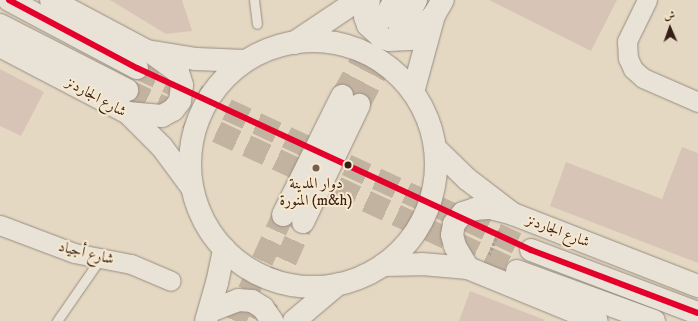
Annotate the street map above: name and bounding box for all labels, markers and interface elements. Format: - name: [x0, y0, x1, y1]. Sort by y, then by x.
- north arrow: [650, 8, 690, 48]
- text: ش: [664, 9, 675, 23]
- street label: شارع الجاردنز: [63, 73, 129, 121]
- unlabelled marker: [343, 160, 353, 170]
- marker: دوار المدينة المنورة (m&h): [311, 163, 321, 173]
- place label: دوار المدينة المنورة (m&h): [280, 174, 352, 209]
- street label: شارع الجاردنز: [524, 211, 592, 251]
- street label: شارع أجياد: [56, 237, 116, 269]

